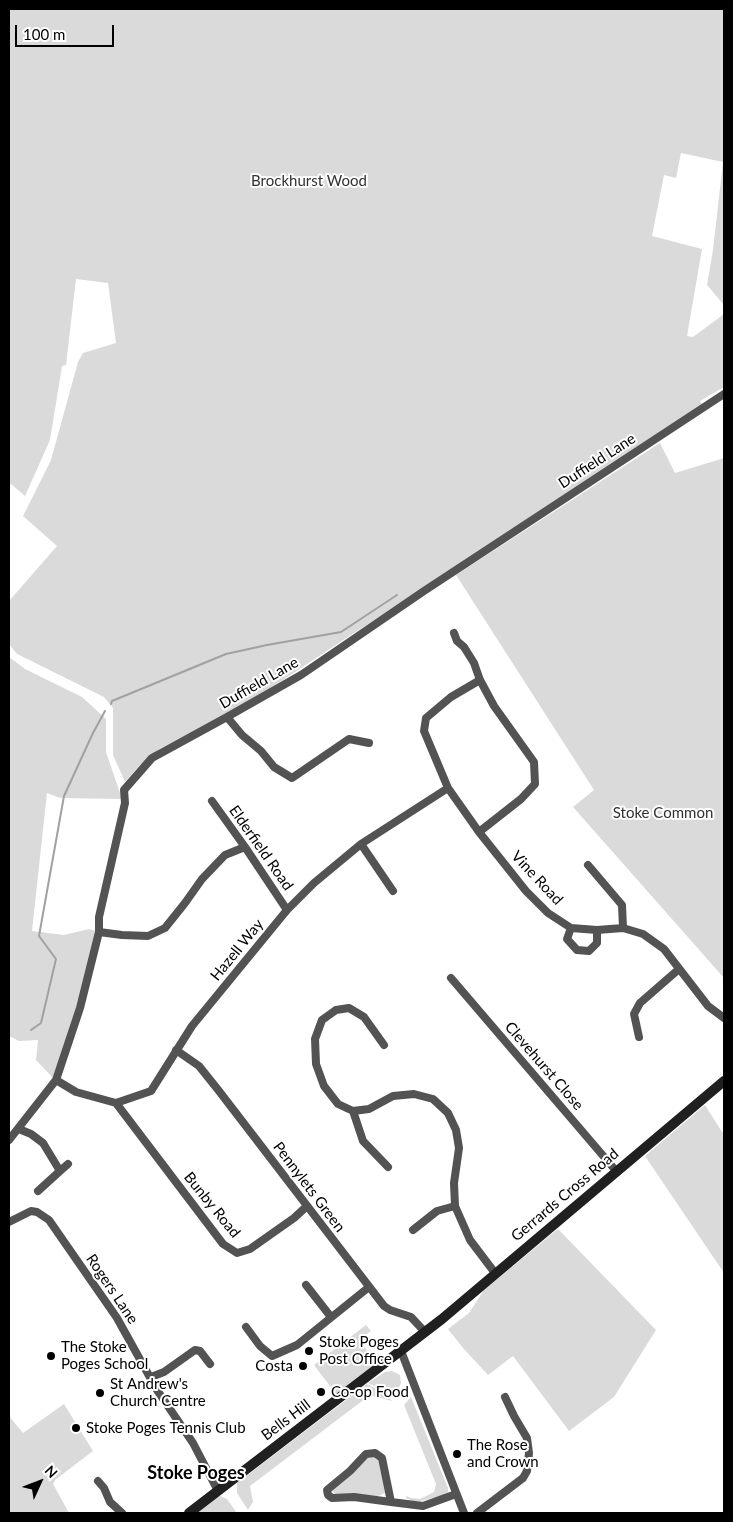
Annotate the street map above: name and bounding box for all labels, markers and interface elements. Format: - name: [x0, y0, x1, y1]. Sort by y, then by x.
- scale bar: [18, 15, 116, 47]
- text: 100 m: [23, 25, 65, 43]
- park label: Brockhurst Wood: [251, 172, 367, 190]
- street label: Duffield Lane: [555, 429, 639, 493]
- street label: Duffield Lane: [216, 653, 302, 713]
- street label: Elderfield Road: [225, 802, 297, 894]
- park label: Stoke Common: [613, 804, 713, 822]
- street label: Vine Road: [508, 847, 566, 909]
- street label: Hazell Way: [207, 916, 267, 984]
- street label: Clevehurst Close: [501, 1018, 587, 1114]
- street label: Pennylets Green: [269, 1138, 349, 1236]
- street label: Gerrards Cross Road: [508, 1145, 622, 1245]
- street label: Bunby Road: [180, 1169, 244, 1241]
- street label: Rogers Lane: [82, 1251, 142, 1327]
- place label: Stoke Poges Post Office: [319, 1333, 399, 1368]
- place label: The Stoke Poges School: [61, 1338, 148, 1373]
- marker: Stoke Poges Post Office: [303, 1345, 315, 1357]
- marker: The Stoke Poges School: [45, 1350, 57, 1362]
- place label: Costa: [255, 1357, 293, 1375]
- marker: Costa: [297, 1360, 309, 1372]
- place label: St Andrew's Church Centre: [110, 1375, 206, 1410]
- place label: Co-op Food: [331, 1383, 409, 1401]
- marker: Co-op Food: [315, 1386, 327, 1398]
- marker: St Andrew's Church Centre: [94, 1387, 106, 1399]
- street label: Bells Hill: [258, 1396, 314, 1444]
- place label: Stoke Poges Tennis Club: [86, 1419, 246, 1437]
- marker: Stoke Poges Tennis Club: [70, 1422, 82, 1434]
- place label: The Rose and Crown: [467, 1436, 539, 1471]
- marker: The Rose and Crown: [451, 1448, 463, 1460]
- north arrow: [15, 1457, 65, 1507]
- text: N: [41, 1462, 61, 1481]
- district label: Stoke Poges: [147, 1462, 245, 1484]

